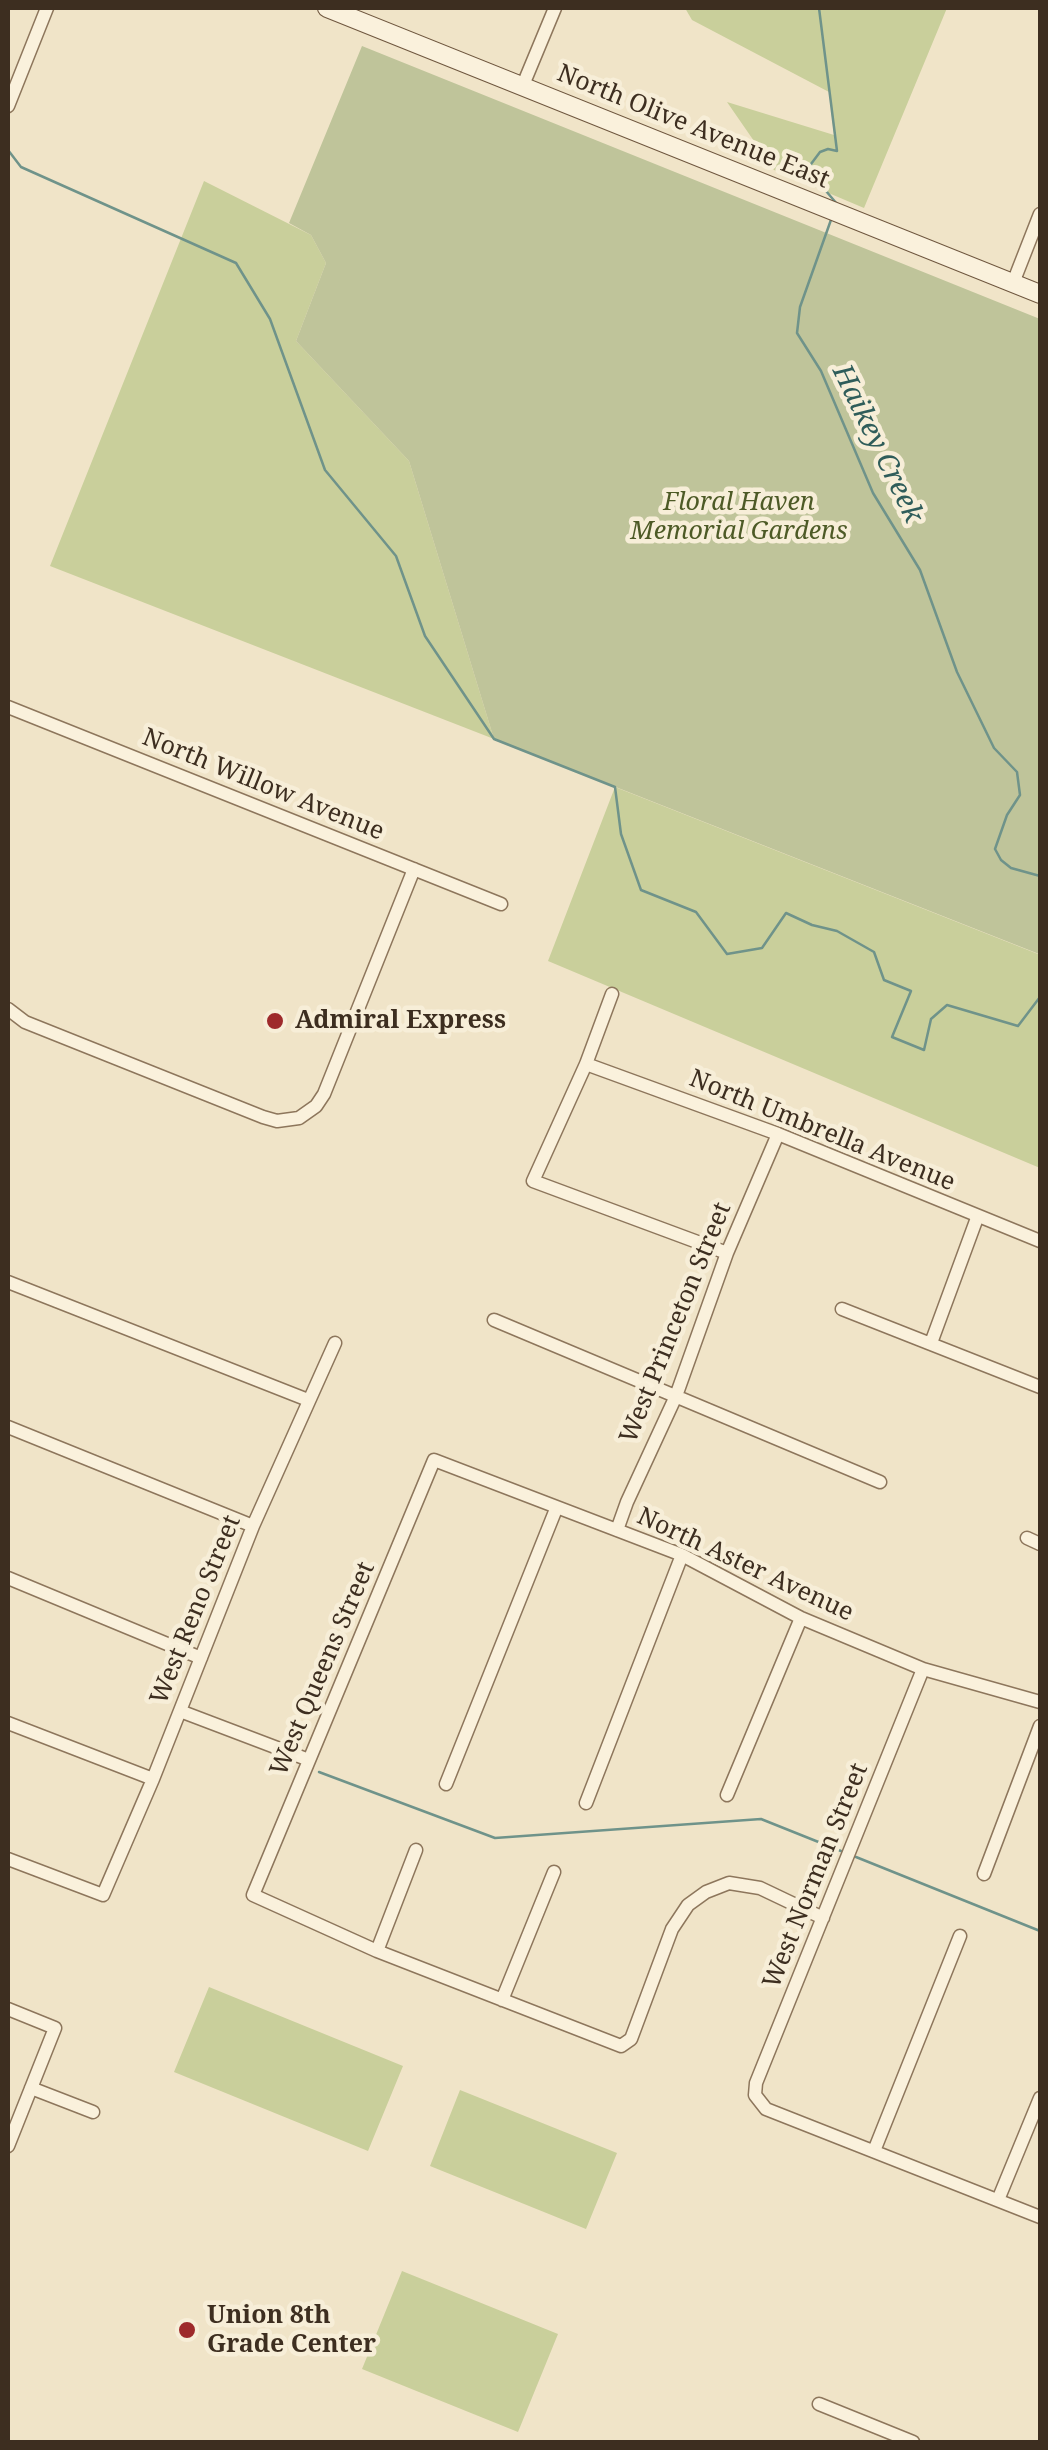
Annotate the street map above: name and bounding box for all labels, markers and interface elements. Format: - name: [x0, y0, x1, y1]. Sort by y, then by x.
- street label: North Olive Avenue East: [553, 59, 833, 195]
- water label: Haikey Creek: [824, 359, 930, 529]
- park label: Floral Haven Memorial Gardens: [630, 488, 848, 547]
- street label: North Willow Avenue: [138, 723, 388, 847]
- place label: Admiral Express: [295, 1006, 506, 1036]
- marker: Admiral Express: [264, 1010, 286, 1032]
- street label: North Umbrella Avenue: [685, 1064, 959, 1198]
- street label: West Princeton Street: [614, 1198, 738, 1448]
- street label: North Aster Avenue: [632, 1502, 858, 1628]
- street label: West Reno Street: [144, 1511, 248, 1709]
- street label: West Queens Street: [264, 1558, 382, 1780]
- street label: West Norman Street: [757, 1759, 875, 1993]
- place label: Union 8th Grade Center: [207, 2301, 376, 2360]
- marker: Union 8th Grade Center: [176, 2319, 198, 2341]

